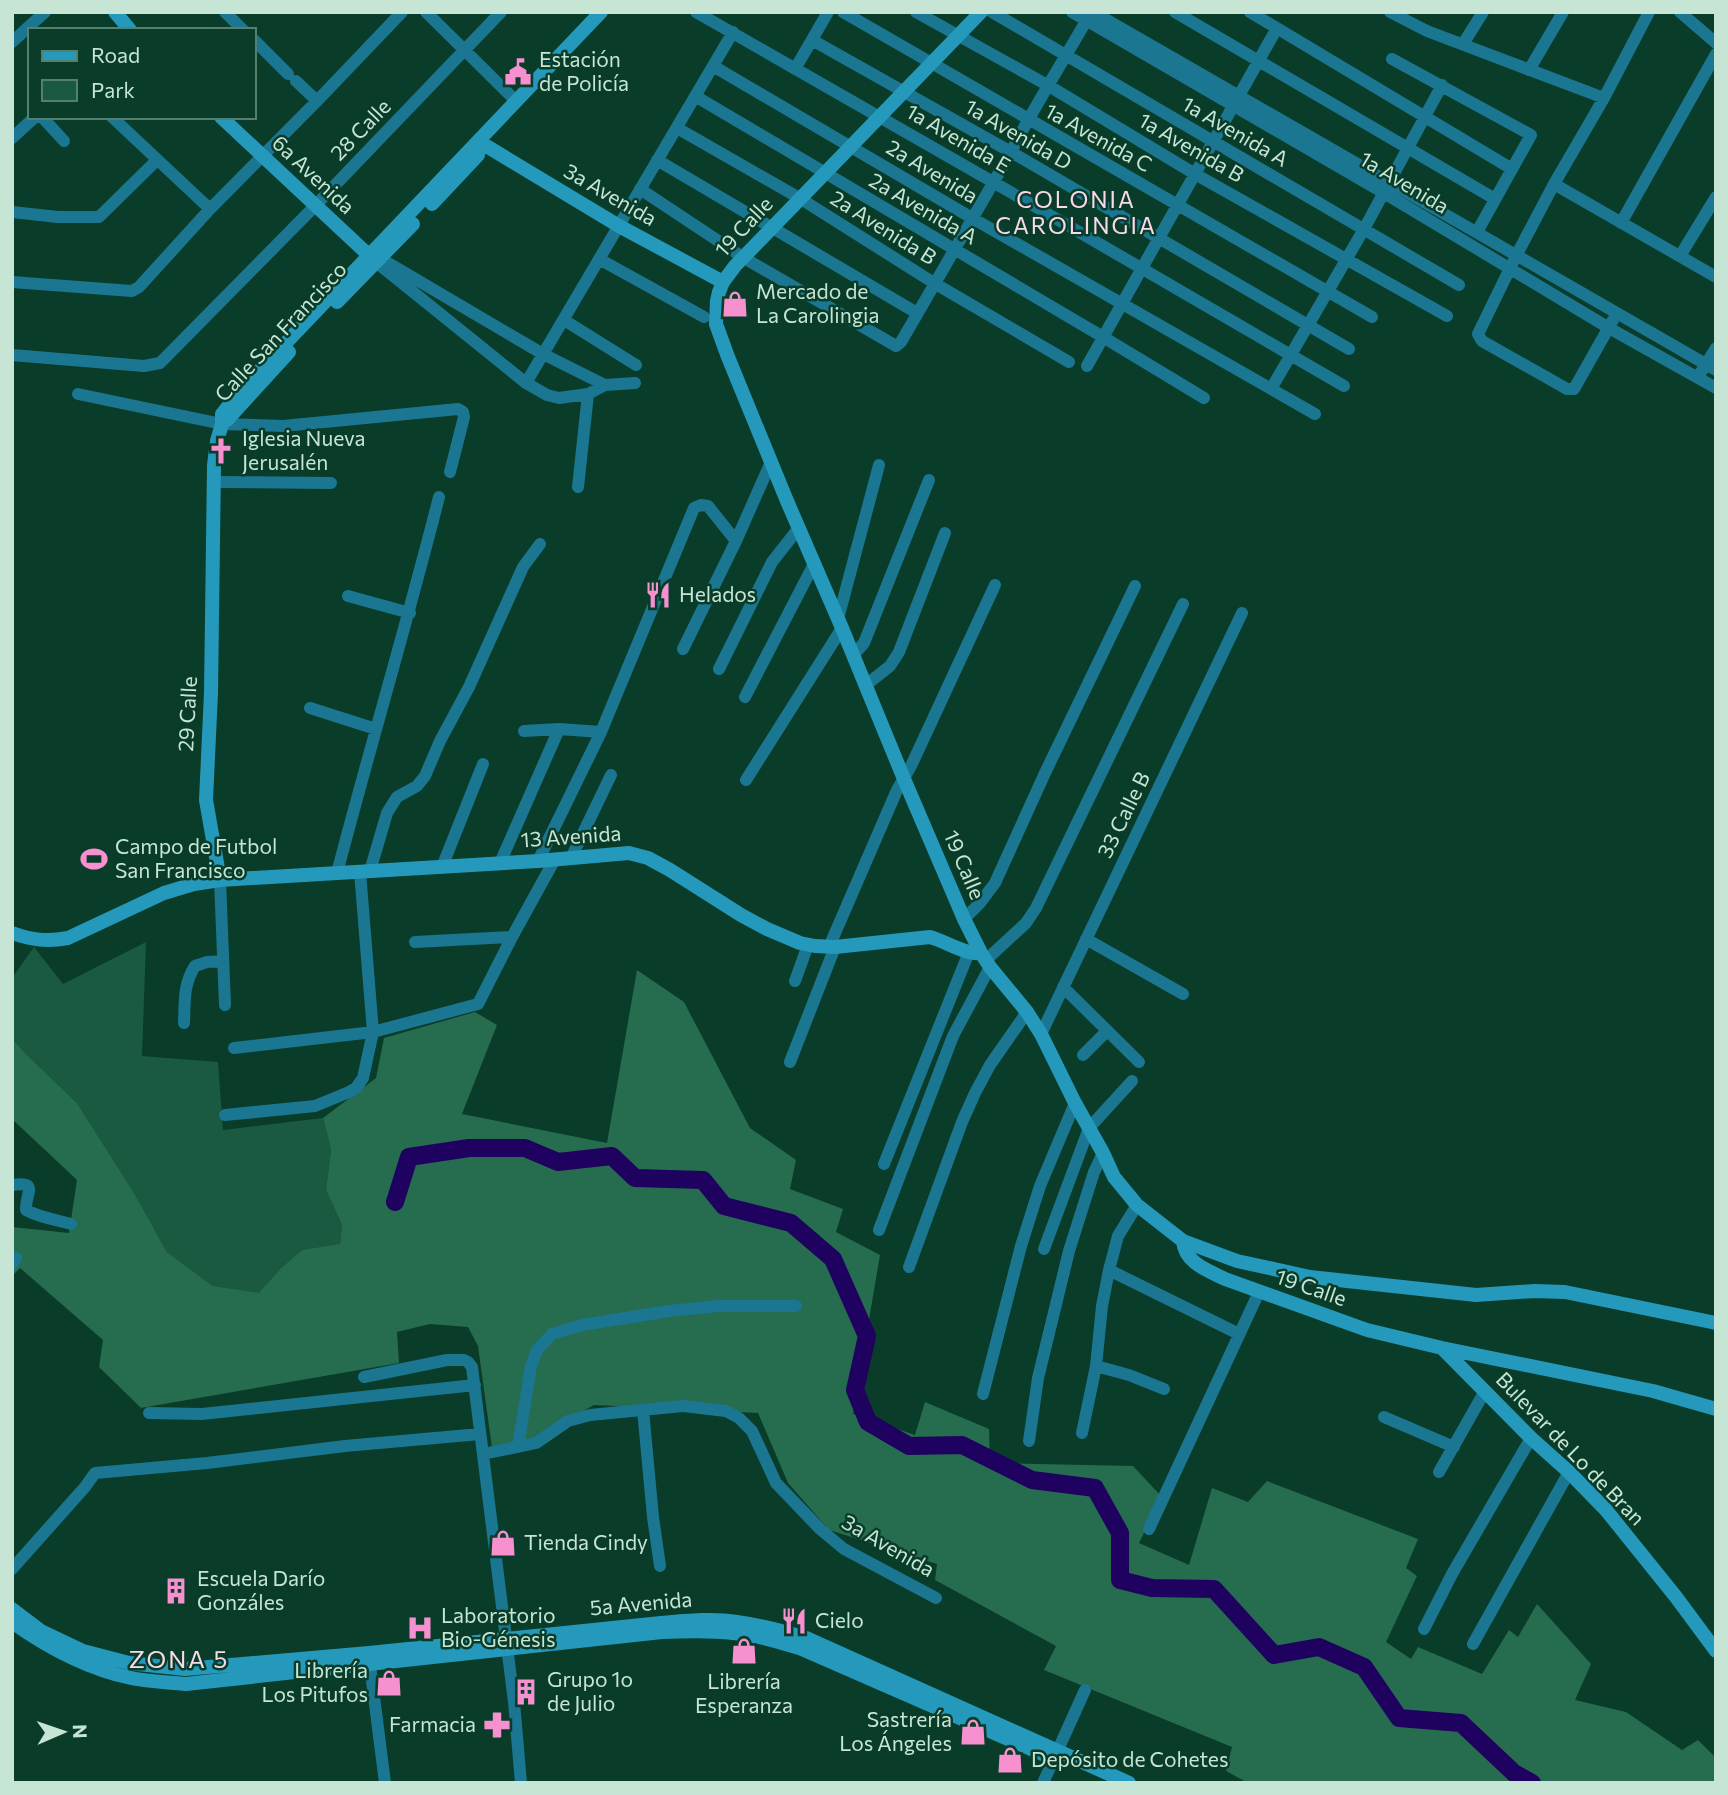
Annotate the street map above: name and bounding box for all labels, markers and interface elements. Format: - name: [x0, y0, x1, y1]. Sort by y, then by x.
- legend: [28, 28, 256, 119]
- text: Road: [91, 42, 140, 67]
- place label: Estación de Policía: [539, 46, 629, 95]
- public building icon: Estación de Policía: [503, 57, 533, 87]
- text: Park: [91, 77, 135, 102]
- street label: 1a Avenida A: [1178, 90, 1293, 171]
- street label: 28 Calle: [325, 93, 395, 165]
- street label: 1a Avenida D: [961, 93, 1077, 174]
- street label: 1a Avenida C: [1041, 97, 1156, 176]
- street label: 1a Avenida E: [902, 98, 1015, 178]
- street label: 1a Avenida B: [1135, 107, 1249, 187]
- street label: 6a Avenida: [268, 129, 360, 218]
- street label: 2a Avenida: [882, 134, 983, 208]
- street label: 1a Avenida: [1356, 145, 1454, 218]
- street label: 3a Avenida: [560, 157, 661, 230]
- street label: 2a Avenida A: [865, 167, 982, 249]
- street label: 2a Avenida B: [826, 184, 941, 269]
- district label: COLONIA CAROLINGIA: [995, 185, 1157, 239]
- street label: 19 Calle: [709, 191, 777, 261]
- street label: Calle San Francisco: [209, 256, 351, 406]
- place label: Mercado de La Carolingia: [756, 278, 880, 327]
- shop icon: Mercado de La Carolingia: [720, 289, 750, 319]
- place label: Iglesia Nueva Jerusalén: [242, 425, 366, 474]
- church icon: Iglesia Nueva Jerusalén: [206, 436, 236, 466]
- restaurant icon: Helados: [643, 580, 673, 610]
- place label: Helados: [679, 581, 756, 606]
- street label: 29 Calle: [172, 676, 201, 752]
- street label: 33 Calle B: [1091, 767, 1154, 861]
- street label: 13 Avenida: [520, 820, 622, 851]
- street label: 19 Calle: [940, 826, 991, 903]
- place label: Campo de Futbol San Francisco: [115, 833, 277, 882]
- sports icon: Campo de Futbol San Francisco: [79, 844, 109, 874]
- street label: 19 Calle: [1273, 1263, 1350, 1310]
- street label: Bulevar de Lo de Bran: [1492, 1366, 1651, 1530]
- street label: 3a Avenida: [838, 1508, 939, 1581]
- shop icon: Tienda Cindy: [488, 1528, 518, 1558]
- place label: Tienda Cindy: [524, 1529, 648, 1554]
- place label: Escuela Darío Gonzáles: [197, 1565, 325, 1614]
- building icon: Escuela Darío Gonzáles: [161, 1576, 191, 1606]
- street label: 5a Avenida: [589, 1586, 693, 1619]
- place label: Laboratorio Bio-Génesis: [441, 1602, 555, 1651]
- restaurant icon: Cielo: [779, 1606, 809, 1636]
- place label: Cielo: [815, 1607, 864, 1632]
- hospital icon: Laboratorio Bio-Génesis: [405, 1613, 435, 1643]
- shop icon: Librería Esperanza: [729, 1636, 759, 1666]
- district label: ZONA 5: [129, 1644, 229, 1673]
- place label: Librería Los Pitufos: [261, 1657, 368, 1706]
- place label: Grupo 1o de Julio: [547, 1666, 633, 1715]
- shop icon: Librería Los Pitufos: [374, 1668, 404, 1698]
- place label: Librería Esperanza: [695, 1668, 793, 1717]
- building icon: Grupo 1o de Julio: [511, 1677, 541, 1707]
- north arrow: [28, 1697, 98, 1767]
- place label: Sastrería Los Ángeles: [839, 1706, 952, 1755]
- pharmacy icon: Farmacia: [482, 1710, 512, 1740]
- place label: Farmacia: [389, 1711, 476, 1736]
- shop icon: Sastrería Los Ángeles: [958, 1717, 988, 1747]
- text: N: [69, 1724, 92, 1739]
- shop icon: Depósito de Cohetes: [995, 1745, 1025, 1775]
- place label: Depósito de Cohetes: [1031, 1746, 1229, 1771]

